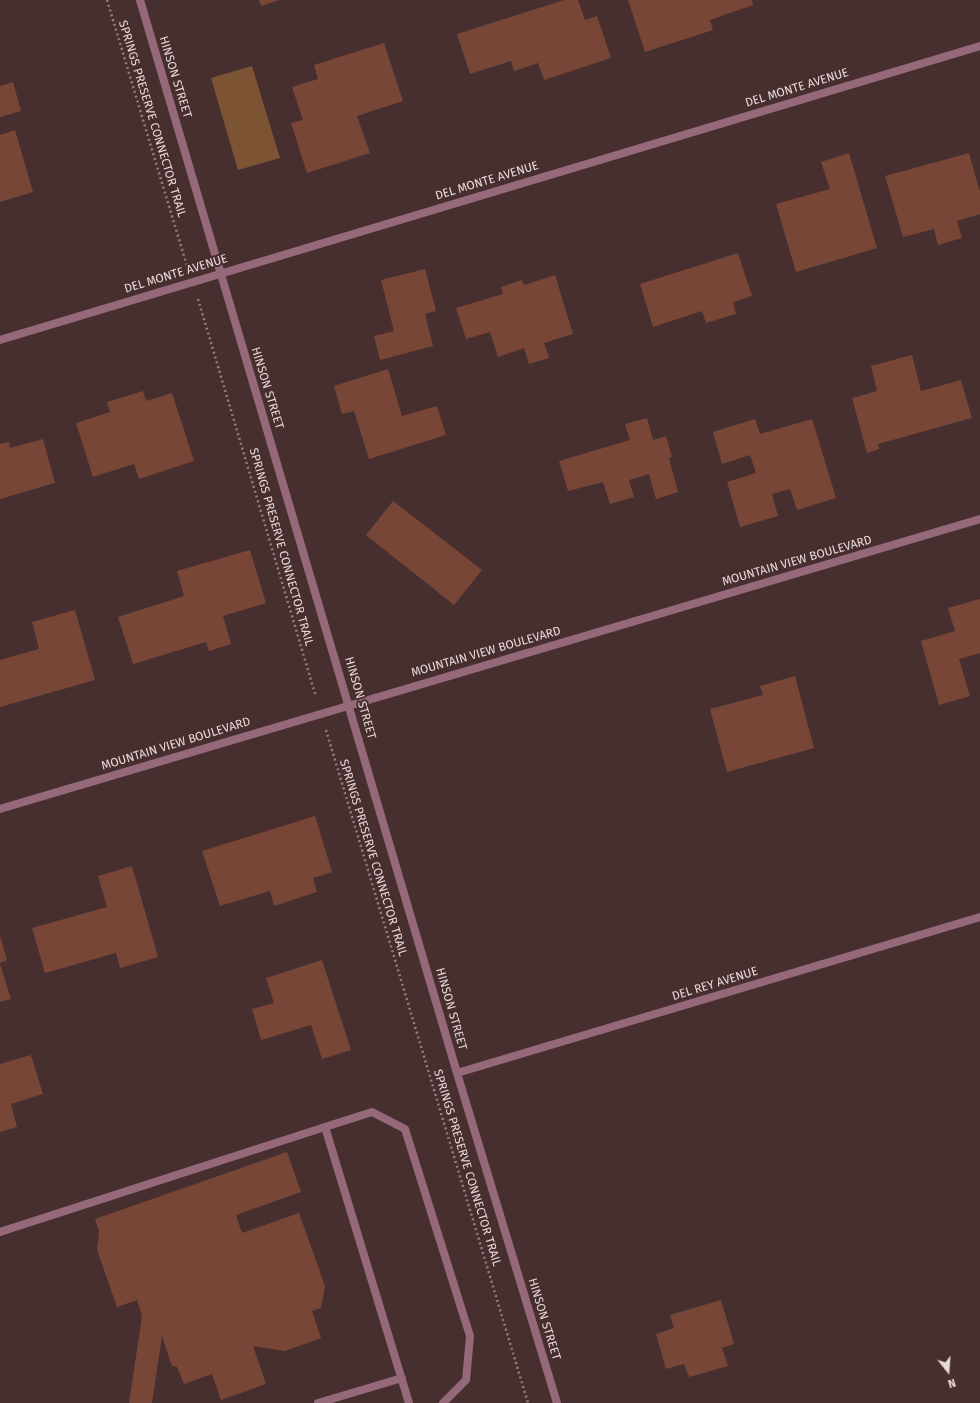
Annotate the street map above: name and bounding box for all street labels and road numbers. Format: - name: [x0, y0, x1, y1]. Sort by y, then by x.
- street label: SPRINGS PRESERVE CONNECTOR TRAIL: [115, 19, 189, 219]
- street label: HINSON STREET: [156, 34, 194, 120]
- street label: DEL MONTE AVENUE: [744, 65, 850, 111]
- street label: DEL MONTE AVENUE: [434, 158, 540, 204]
- street label: DEL MONTE AVENUE: [123, 251, 229, 297]
- street label: HINSON STREET: [248, 345, 286, 431]
- street label: SPRINGS PRESERVE CONNECTOR TRAIL: [246, 446, 316, 648]
- street label: MOUNTAIN VIEW BOULEVARD: [720, 533, 874, 589]
- street label: MOUNTAIN VIEW BOULEVARD: [409, 624, 563, 680]
- street label: HINSON STREET: [341, 655, 379, 741]
- street label: MOUNTAIN VIEW BOULEVARD: [100, 714, 252, 774]
- street label: SPRINGS PRESERVE CONNECTOR TRAIL: [336, 758, 410, 958]
- street label: DEL REY AVENUE: [670, 964, 760, 1004]
- street label: HINSON STREET: [432, 966, 470, 1052]
- street label: SPRINGS PRESERVE CONNECTOR TRAIL: [430, 1068, 504, 1268]
- street label: HINSON STREET: [525, 1276, 563, 1362]

